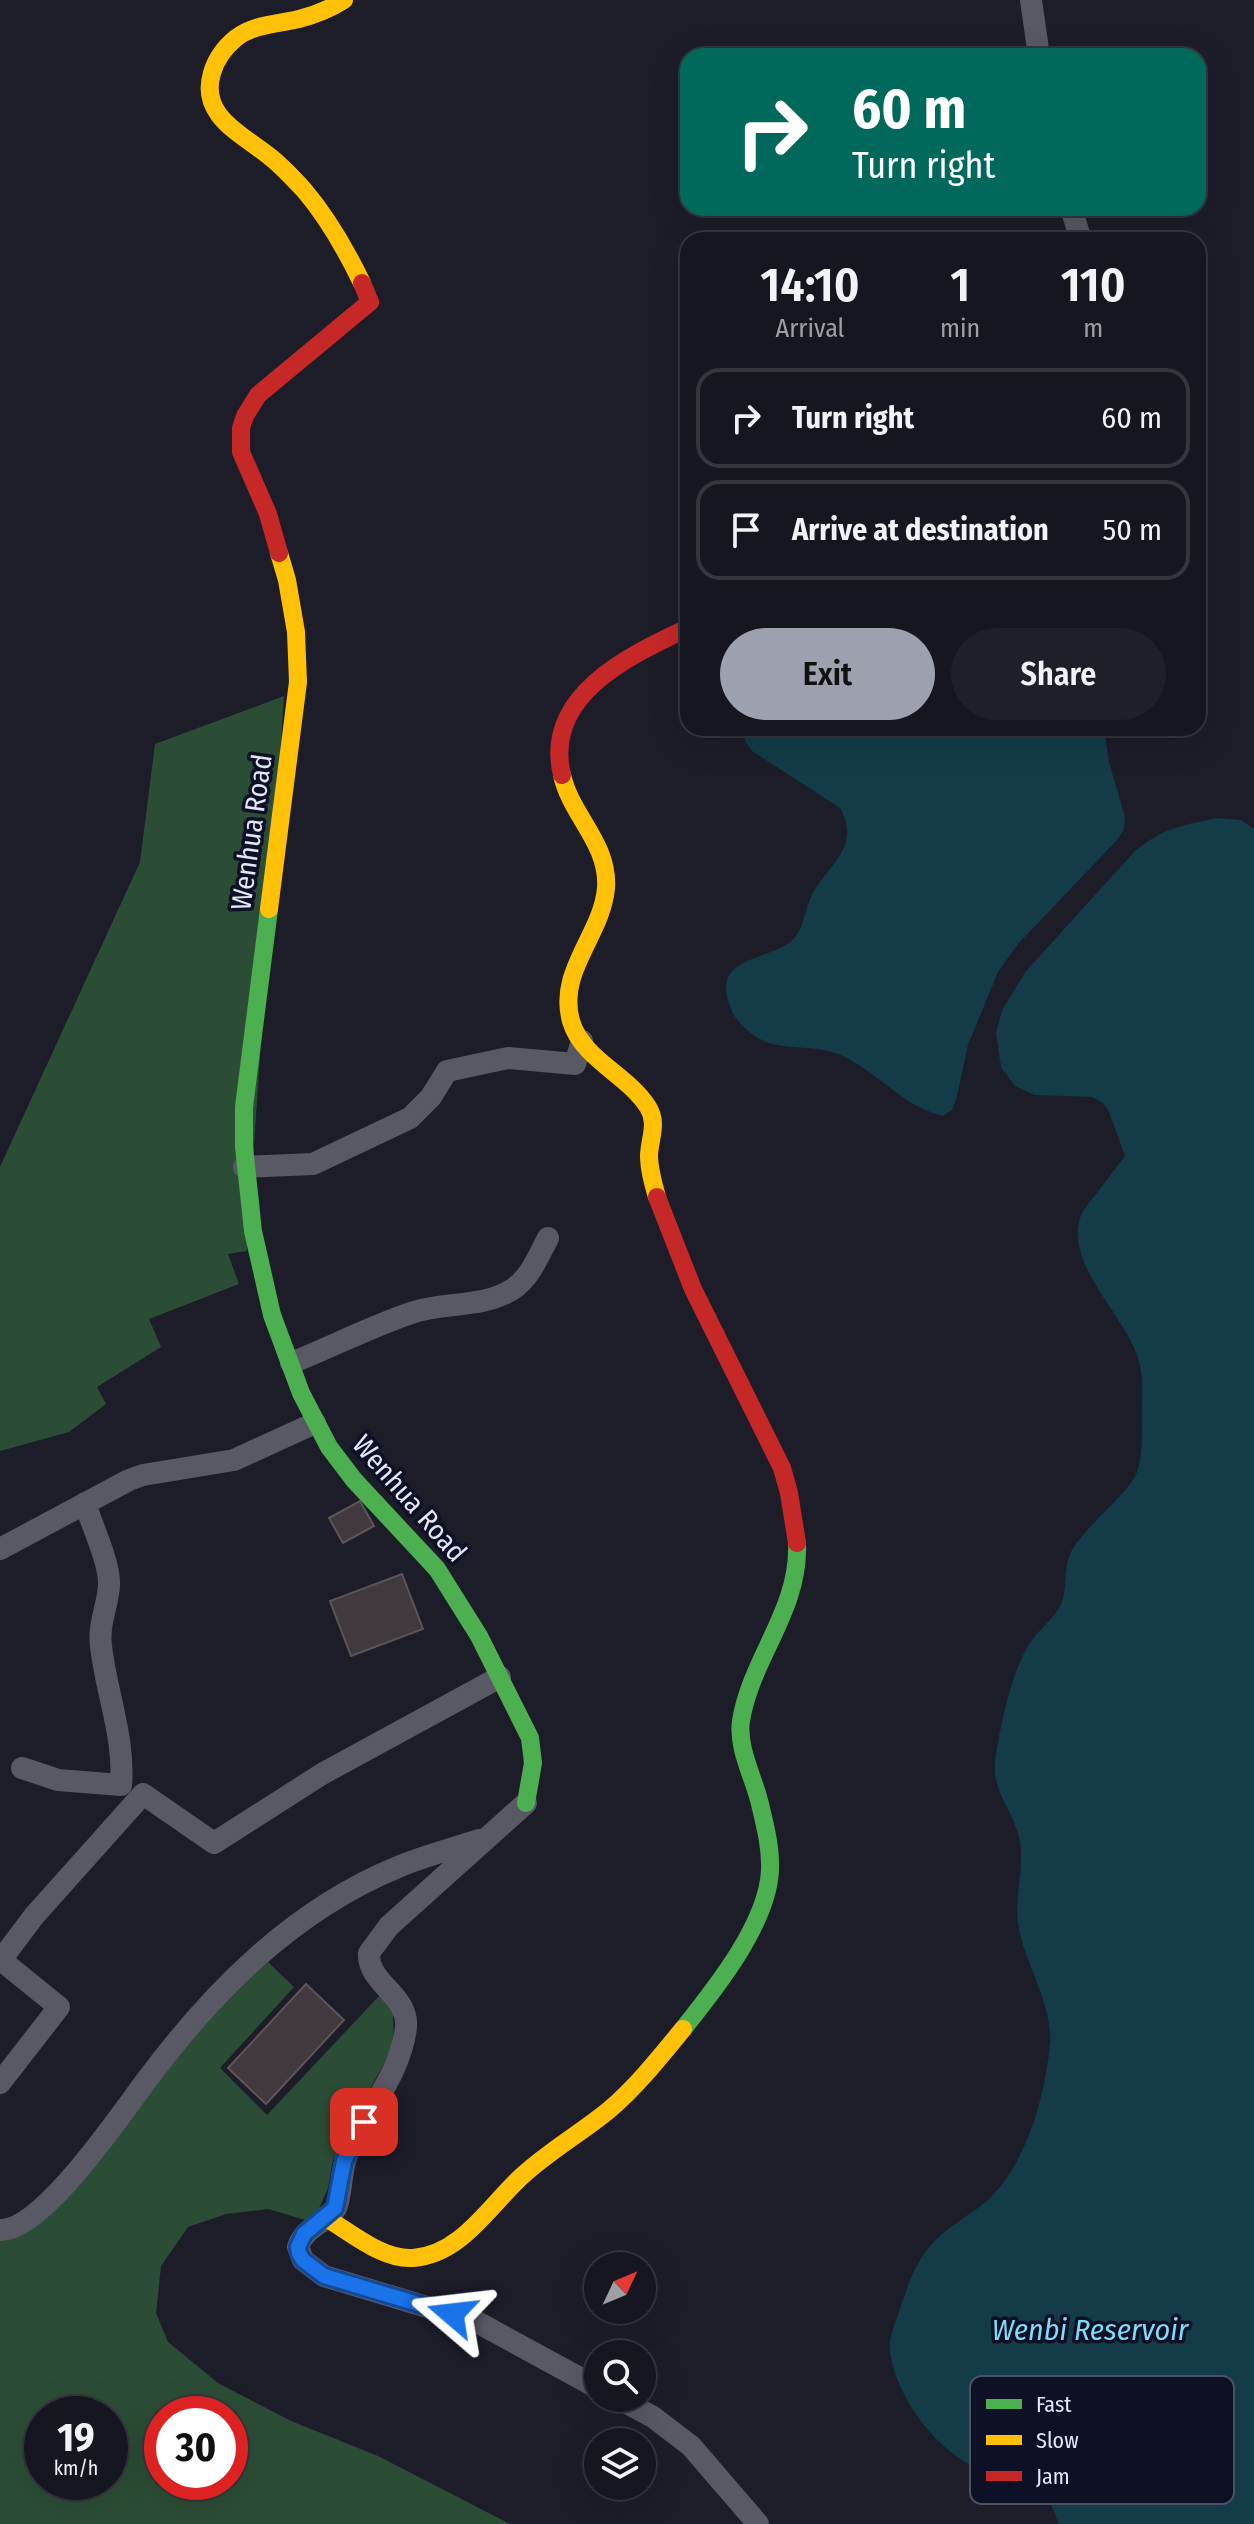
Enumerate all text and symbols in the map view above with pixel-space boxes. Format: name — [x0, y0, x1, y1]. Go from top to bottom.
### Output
text: 60 m — [852, 76, 966, 143]
icon: right — [720, 80, 824, 184]
text: Turn right — [852, 144, 995, 188]
text: 14:10 — [760, 256, 860, 314]
text: 1 — [950, 256, 970, 314]
text: 110 — [1061, 256, 1126, 314]
text: Arrival — [776, 313, 845, 344]
text: min — [940, 313, 980, 344]
text: m — [1083, 313, 1103, 344]
icon: right — [724, 396, 768, 440]
text: Turn right — [792, 400, 914, 436]
text: 60 m — [1101, 400, 1162, 436]
icon: arrive — [724, 508, 768, 552]
text: Arrive at destination — [792, 512, 1049, 548]
text: 50 m — [1102, 512, 1162, 548]
button: Exit — [720, 628, 935, 720]
button: Share — [951, 628, 1166, 720]
street label: Wenhua Road — [224, 752, 279, 912]
street label: Wenhua Road — [346, 1428, 474, 1568]
pin — [330, 2088, 398, 2156]
icon: arrive — [342, 2100, 386, 2144]
north arrow — [584, 2252, 656, 2324]
map controls — [584, 2252, 656, 2500]
position arrow — [410, 2272, 494, 2356]
water label: Wenbi Reservoir — [992, 2312, 1190, 2348]
button: search — [584, 2340, 656, 2412]
legend — [970, 2376, 1234, 2504]
text: Fast — [1036, 2391, 1072, 2418]
speed limit sign: 30 — [144, 2396, 248, 2500]
text: 19 — [57, 2414, 95, 2462]
text: Slow — [1036, 2427, 1079, 2454]
button: layers — [584, 2428, 656, 2500]
text: km/h — [54, 2456, 98, 2480]
text: Jam — [1036, 2463, 1070, 2490]

